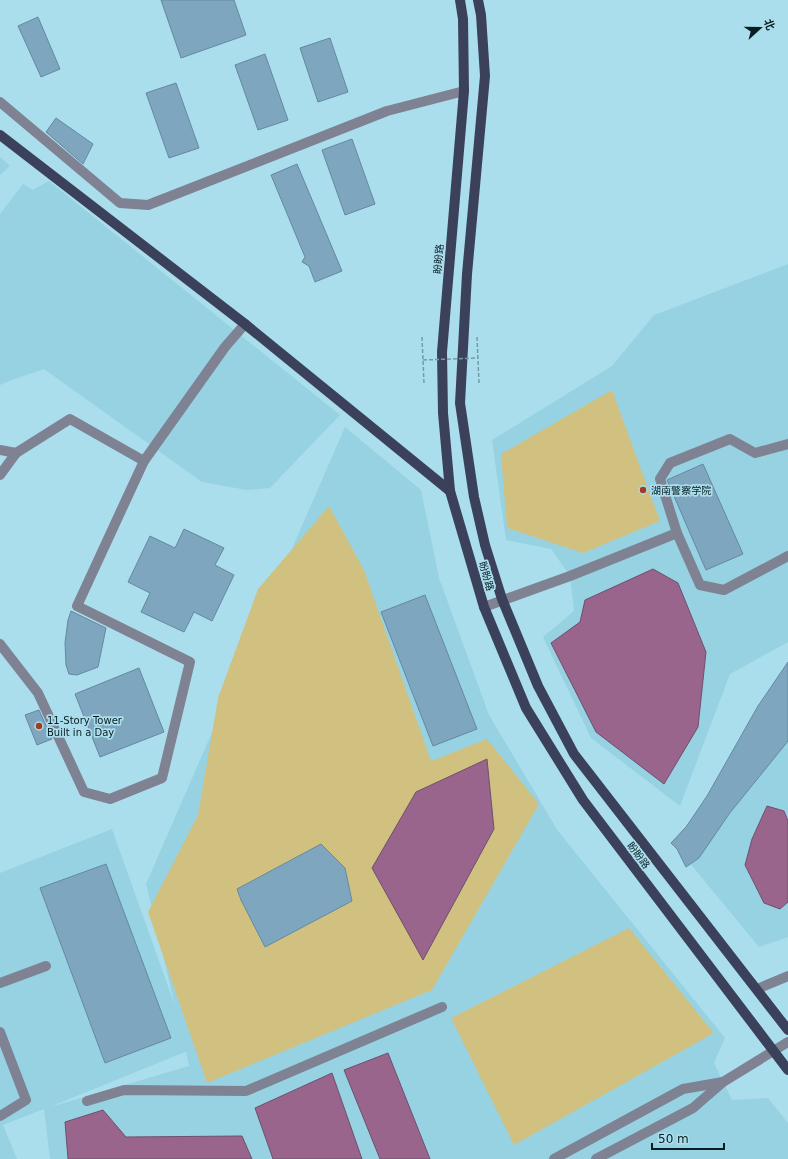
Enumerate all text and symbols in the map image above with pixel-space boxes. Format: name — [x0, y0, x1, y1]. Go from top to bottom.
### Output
north arrow — [740, 8, 780, 48]
text: 北 — [761, 17, 777, 32]
street label: 盼盼路 — [432, 244, 445, 274]
marker: 湖南警察学院 — [638, 485, 648, 495]
place label: 湖南警察学院 — [651, 485, 711, 496]
street label: 盼盼路 — [477, 560, 496, 592]
place label: 11-Story Tower Built in a Day — [47, 715, 123, 738]
marker: 11-Story Tower Built in a Day — [34, 721, 44, 731]
street label: 盼盼路 — [625, 840, 652, 871]
scale bar — [652, 1125, 724, 1151]
text: 50 m — [658, 1132, 689, 1146]

